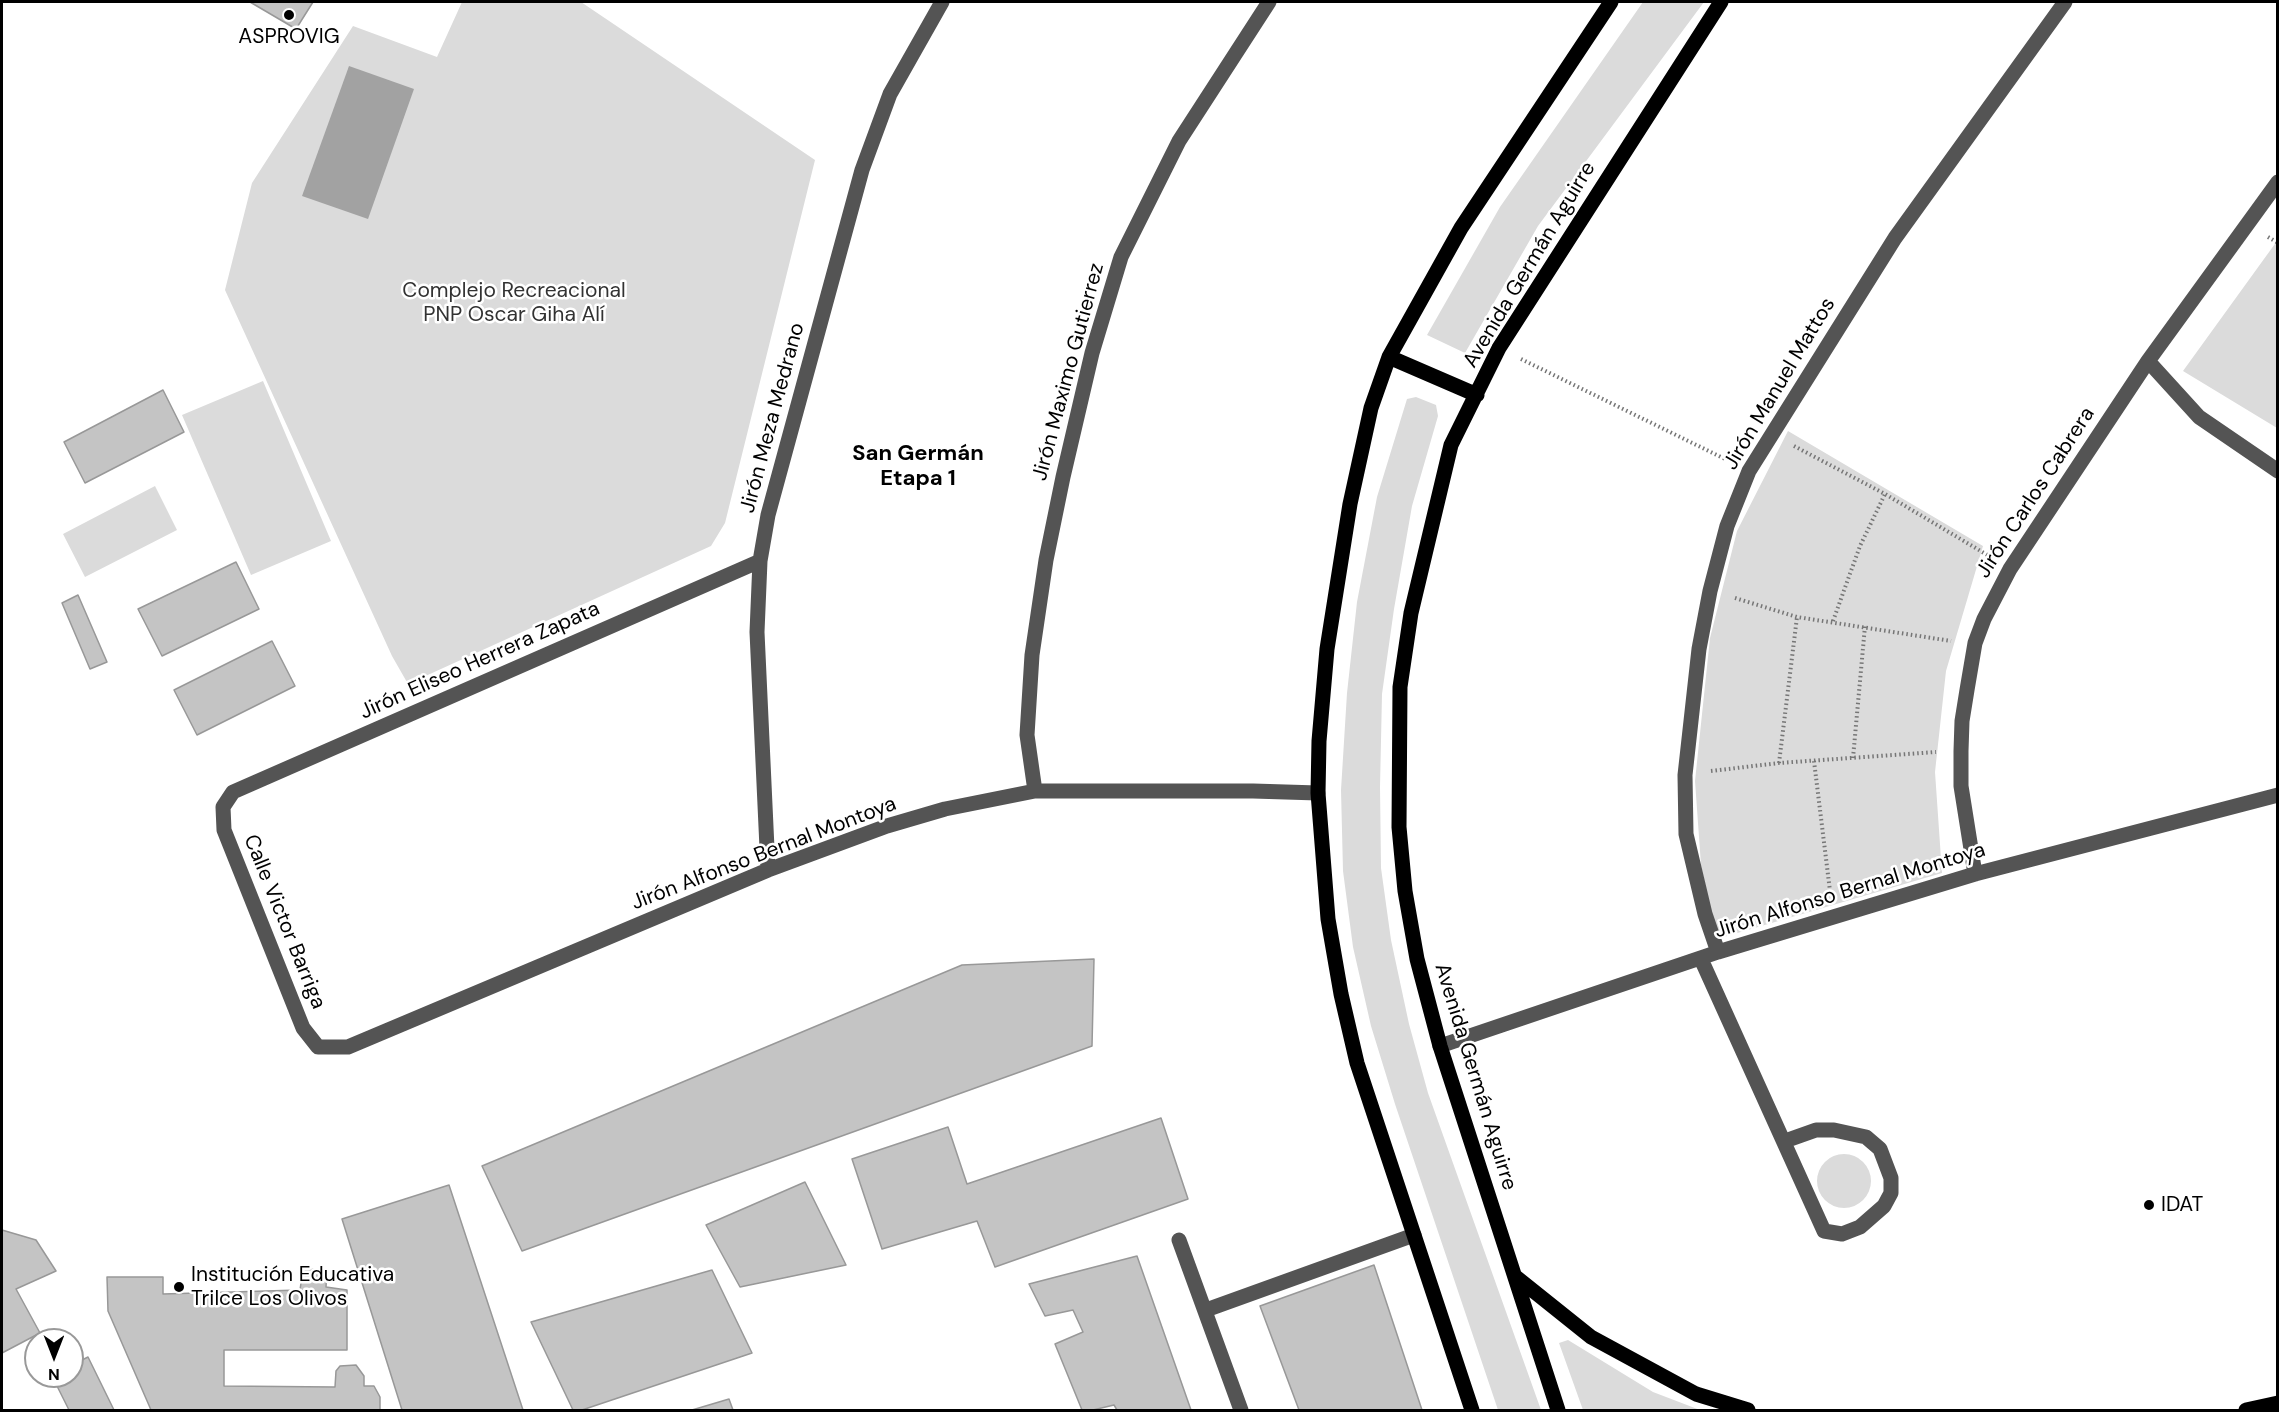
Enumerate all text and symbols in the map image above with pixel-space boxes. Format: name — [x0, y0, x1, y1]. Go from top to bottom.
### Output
marker: ASPROVIG — [282, 8, 296, 22]
place label: ASPROVIG — [238, 24, 340, 50]
street label: Avenida Germán Aguirre — [1458, 157, 1602, 373]
street label: Jirón Maximo Gutierrez — [1028, 260, 1110, 484]
park label: Complejo Recreacional PNP Oscar Giha Alí — [402, 278, 626, 328]
street label: Jirón Manuel Mattos — [1719, 293, 1841, 475]
street label: Jirón Meza Medrano — [736, 320, 810, 516]
street label: Jirón Carlos Cabrera — [1971, 403, 2101, 583]
district label: San Germán Etapa 1 — [852, 441, 984, 493]
street label: Jirón Eliseo Herrera Zapata — [356, 597, 604, 725]
street label: Jirón Alfonso Bernal Montoya — [628, 792, 900, 916]
street label: Calle Victor Barriga — [238, 831, 330, 1013]
street label: Jirón Alfonso Bernal Montoya — [1712, 838, 1988, 944]
street label: Avenida Germán Aguirre — [1428, 961, 1522, 1193]
place label: IDAT — [2161, 1192, 2203, 1218]
marker: IDAT — [2142, 1198, 2156, 1212]
place label: Institución Educativa Trilce Los Olivos — [191, 1262, 394, 1312]
marker: Institución Educativa Trilce Los Olivos — [172, 1280, 186, 1294]
north arrow — [24, 1328, 84, 1388]
text: N — [48, 1364, 60, 1385]

